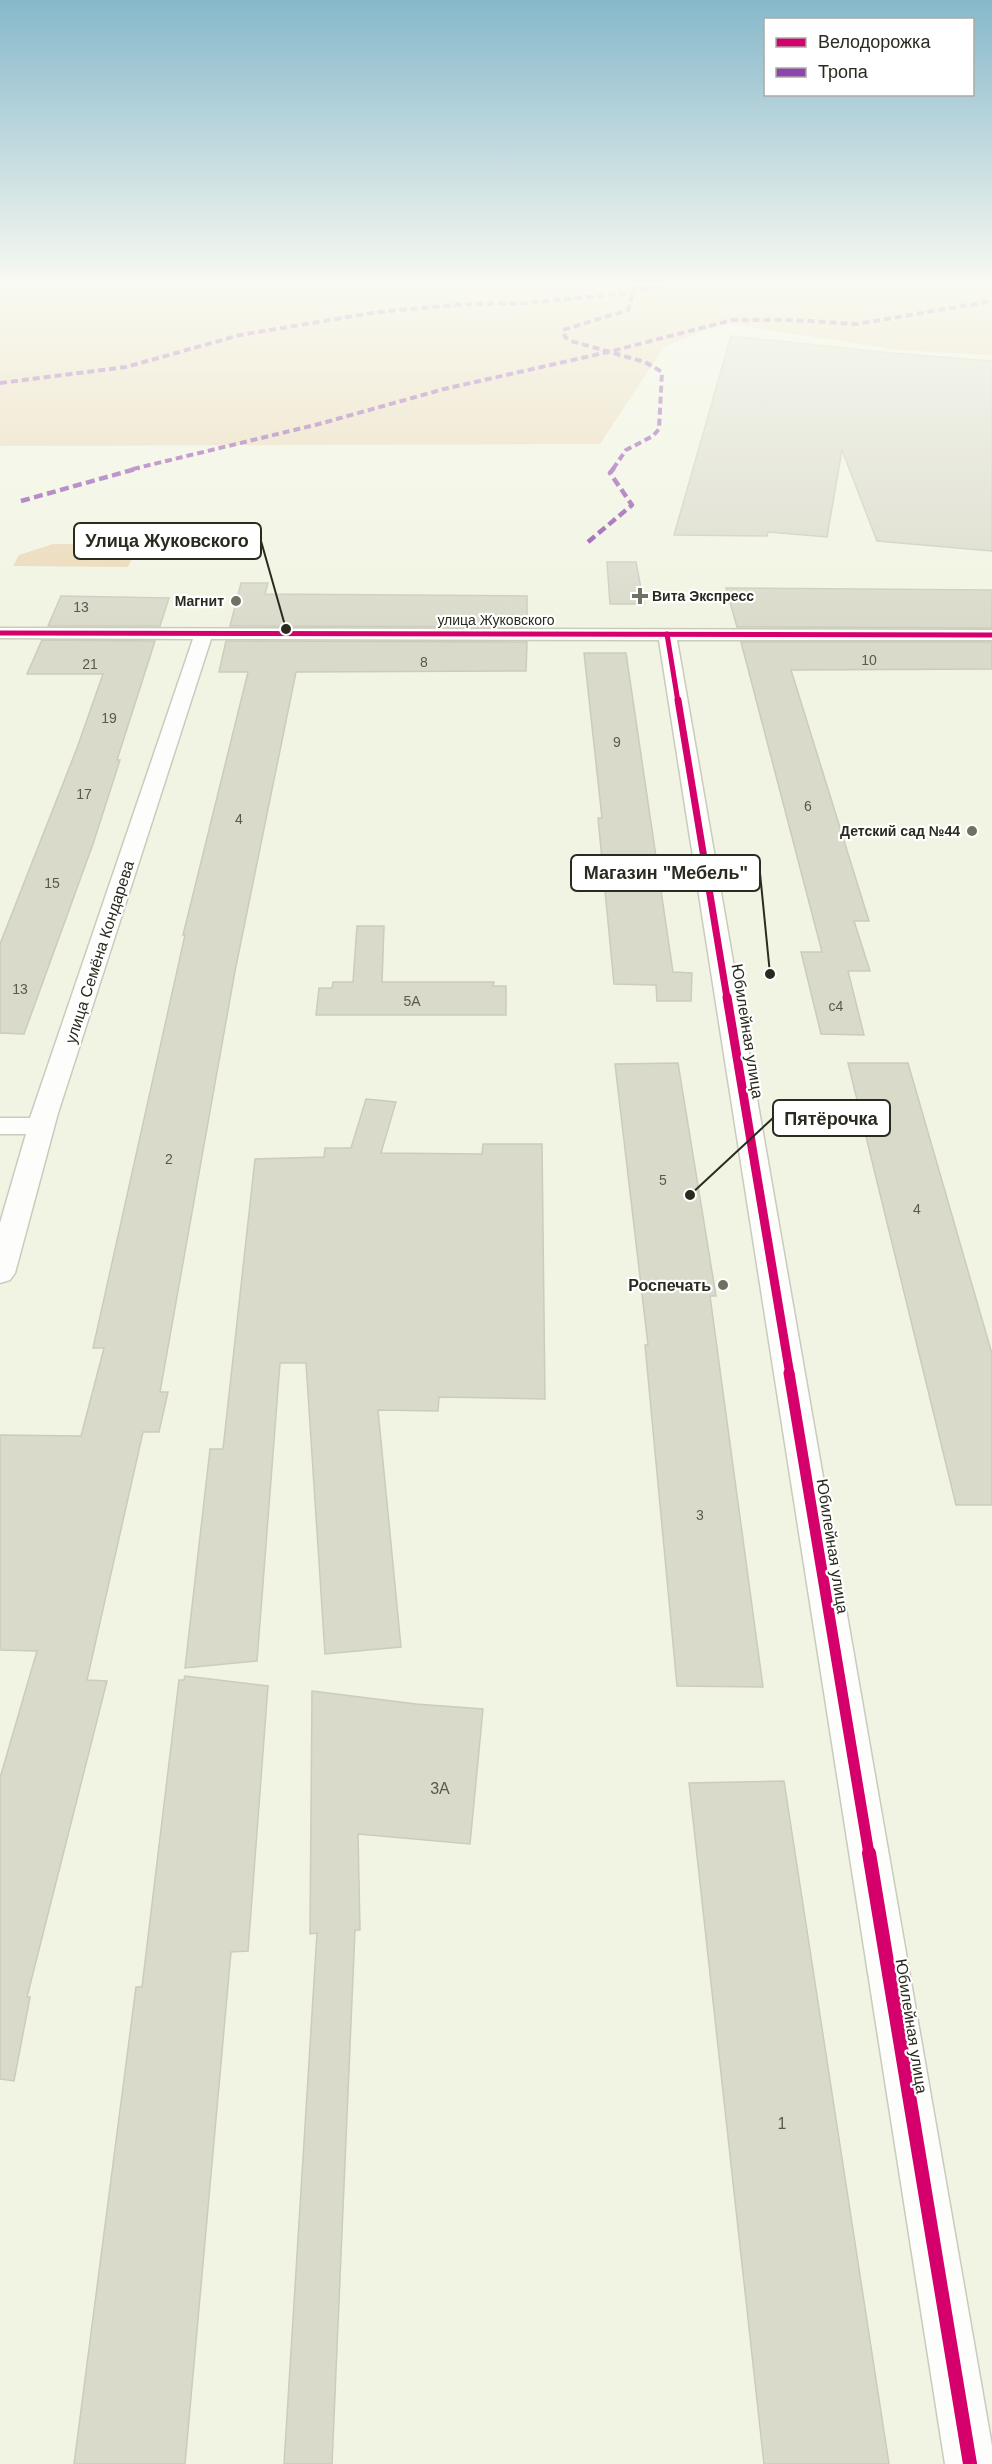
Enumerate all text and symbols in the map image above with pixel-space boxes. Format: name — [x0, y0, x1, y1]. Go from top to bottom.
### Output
legend — [764, 18, 974, 96]
text: Велодорожка — [818, 32, 931, 52]
text: Тропа — [818, 62, 869, 82]
callout: Улица Жуковского — [74, 523, 261, 559]
text: Улица Жуковского — [85, 531, 249, 551]
place label: Вита Экспресс — [652, 588, 754, 604]
marker: Вита Экспресс — [633, 589, 647, 603]
place label: Магнит — [175, 593, 224, 609]
marker: Магнит — [229, 594, 243, 608]
house number: 13 — [73, 599, 89, 615]
street label: улица Жуковского — [437, 612, 555, 628]
house number: 10 — [861, 652, 877, 668]
house number: 8 — [420, 654, 428, 670]
house number: 21 — [82, 656, 98, 672]
house number: 19 — [101, 710, 117, 726]
house number: 9 — [613, 734, 621, 750]
house number: 17 — [76, 786, 92, 802]
house number: 6 — [804, 798, 812, 814]
house number: 4 — [235, 811, 243, 827]
place label: Детский сад №44 — [840, 823, 960, 839]
marker: Детский сад №44 — [965, 824, 979, 838]
callout: Магазин "Мебель" — [571, 855, 760, 891]
street label: улица Семёна Кондарева — [62, 858, 137, 1046]
text: Магазин "Мебель" — [584, 863, 748, 883]
house number: 15 — [44, 875, 60, 891]
street label: Юбилейная улица — [728, 962, 767, 1100]
house number: 13 — [12, 981, 28, 997]
house number: 5А — [403, 993, 421, 1009]
house number: с4 — [829, 998, 844, 1014]
callout: Пятёрочка — [773, 1100, 890, 1136]
text: Пятёрочка — [784, 1109, 879, 1129]
house number: 2 — [165, 1151, 173, 1167]
house number: 5 — [659, 1172, 667, 1188]
house number: 4 — [913, 1201, 921, 1217]
place label: Роспечать — [628, 1277, 711, 1294]
marker: Роспечать — [716, 1278, 730, 1292]
street label: Юбилейная улица — [813, 1477, 852, 1615]
house number: 3 — [696, 1507, 704, 1523]
house number: 3А — [430, 1780, 450, 1797]
street label: Юбилейная улица — [892, 1957, 931, 2095]
house number: 1 — [778, 2115, 787, 2132]

